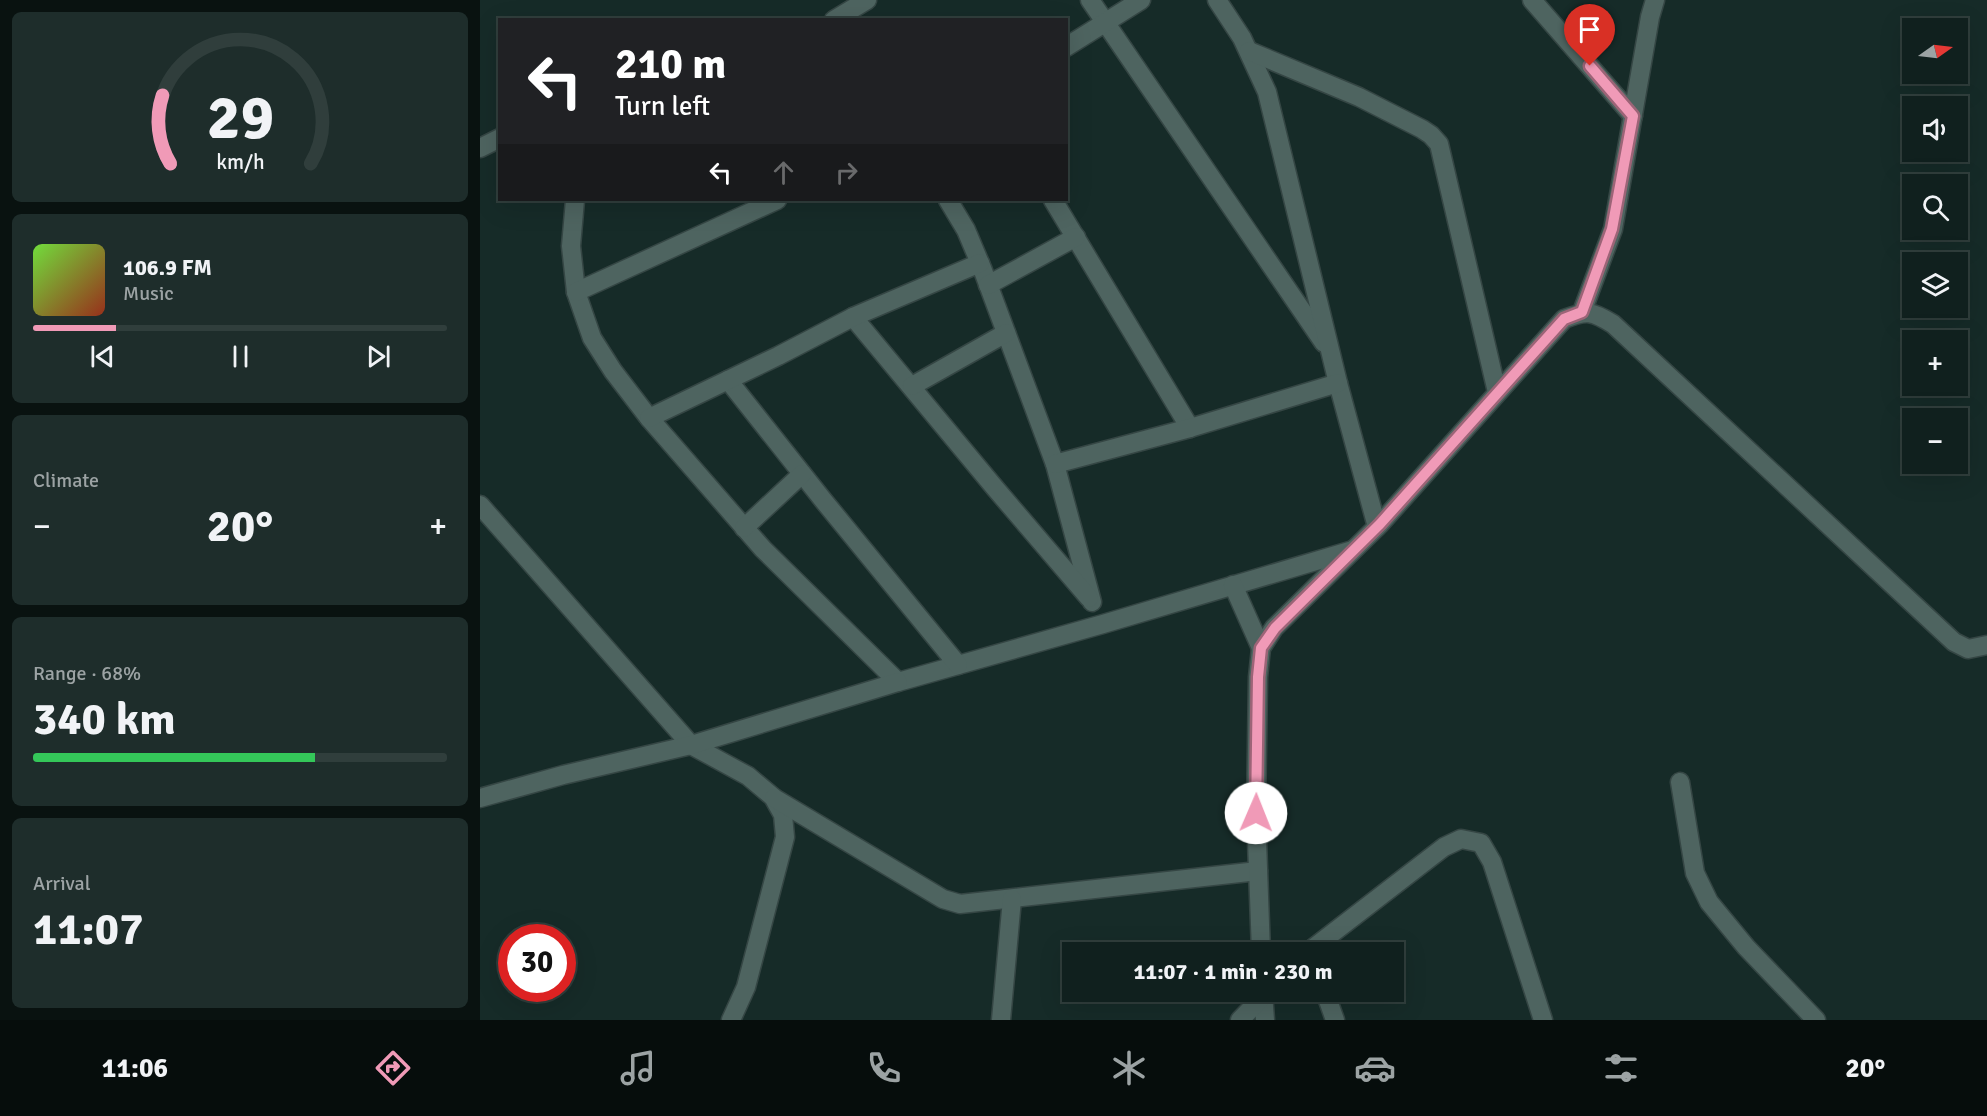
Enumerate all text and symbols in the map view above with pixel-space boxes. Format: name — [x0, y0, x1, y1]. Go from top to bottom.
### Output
pin — [1564, 4, 1615, 66]
icon: arrive — [1573, 13, 1606, 46]
north arrow — [1902, 18, 1968, 84]
map controls — [1902, 18, 1968, 474]
text: 210 m — [615, 39, 726, 90]
icon: left — [516, 42, 594, 120]
text: 29 — [206, 79, 274, 156]
text: Turn left — [615, 90, 710, 123]
button: sound — [1902, 96, 1968, 162]
text: km/h — [216, 149, 264, 175]
icon: left — [704, 156, 737, 189]
icon: ahead — [767, 156, 800, 189]
icon: right — [830, 156, 863, 189]
button: search — [1902, 174, 1968, 240]
button: layers — [1902, 252, 1968, 318]
text: 106.9 FM — [123, 254, 212, 281]
text: Music — [123, 281, 174, 306]
button: + — [1902, 330, 1968, 396]
icon: previous — [86, 340, 119, 373]
icon: pause — [224, 340, 257, 373]
icon: next — [362, 340, 395, 373]
button: − — [1902, 408, 1968, 474]
text: Climate — [33, 468, 99, 493]
text: 20° — [207, 499, 273, 554]
text: − — [33, 506, 51, 547]
text: + — [429, 506, 447, 547]
text: Range · 68% — [33, 661, 141, 686]
text: 340 km — [33, 692, 176, 747]
position arrow — [1224, 781, 1288, 845]
text: Arrival — [33, 871, 91, 896]
text: 11:07 — [33, 902, 143, 957]
speed limit sign: 30 — [498, 924, 576, 1002]
text: 11:07 · 1 min · 230 m — [1133, 958, 1333, 985]
icon: directions — [372, 1047, 414, 1089]
icon: music — [617, 1047, 659, 1089]
icon: phone — [863, 1047, 905, 1089]
icon: climate — [1108, 1047, 1150, 1089]
icon: car — [1354, 1047, 1396, 1089]
icon: filters — [1600, 1047, 1642, 1089]
text: 11:06 — [102, 1052, 168, 1085]
text: 20° — [1845, 1052, 1885, 1085]

